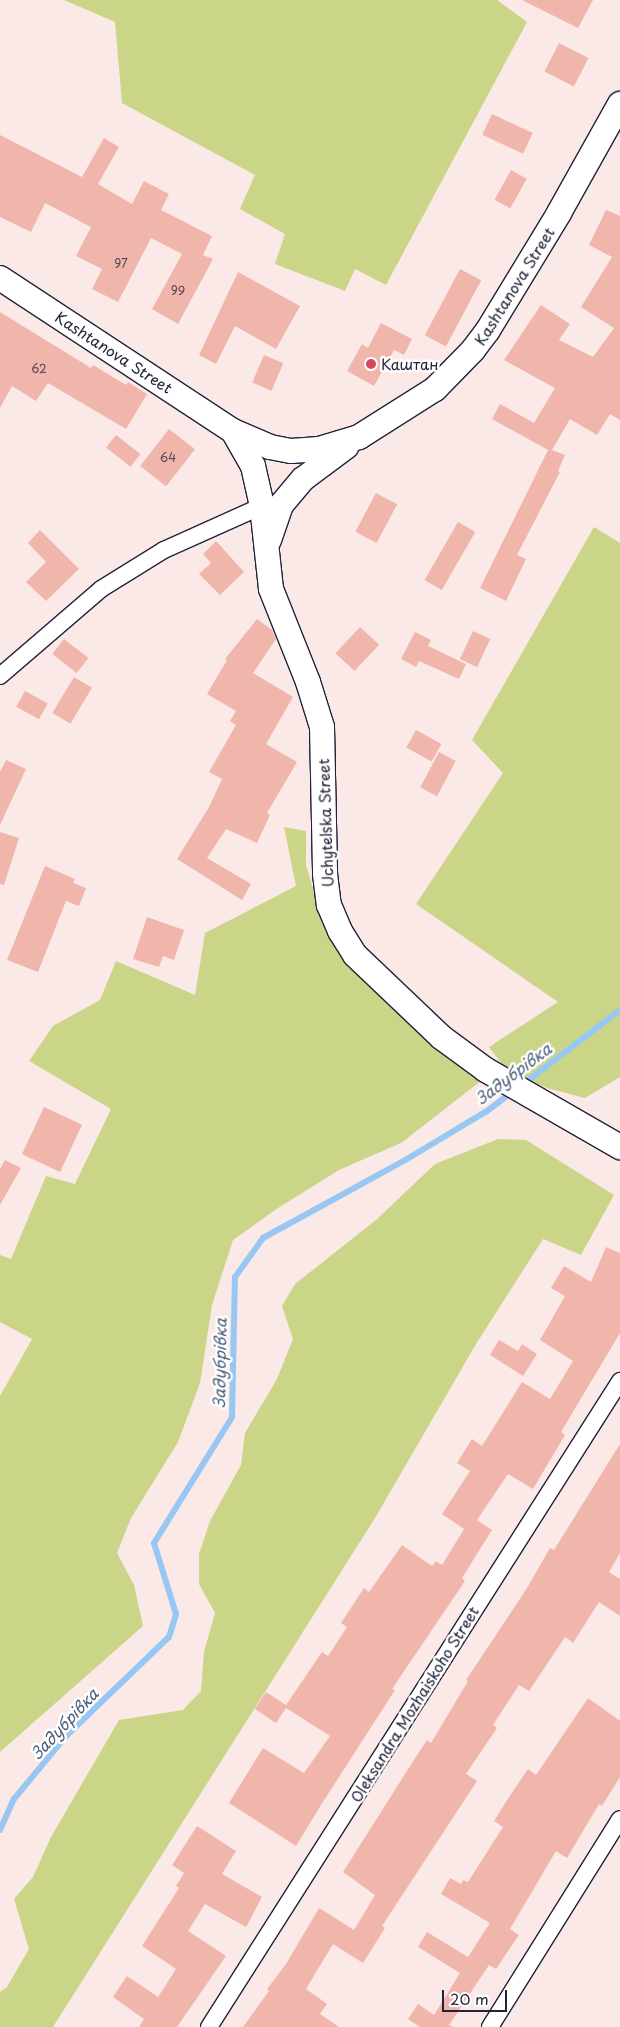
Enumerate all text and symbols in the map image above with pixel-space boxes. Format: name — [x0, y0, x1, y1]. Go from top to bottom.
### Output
street label: Kashtanova Street — [470, 224, 558, 348]
house number: 97 — [114, 257, 128, 271]
house number: 99 — [171, 284, 185, 298]
street label: Kashtanova Street — [52, 307, 176, 397]
place label: Каштан — [381, 355, 438, 373]
marker: Каштан — [365, 358, 377, 370]
house number: 62 — [31, 362, 47, 376]
house number: 64 — [160, 451, 176, 465]
street label: Uchytelska Street — [314, 758, 336, 888]
water label: Задубрівка — [471, 1038, 555, 1108]
water label: Задубрівка — [209, 1318, 229, 1408]
street label: Oleksandra Mozhaiskoho Street — [346, 1602, 482, 1806]
water label: Задубрівка — [26, 1684, 102, 1762]
scale bar — [445, 1980, 510, 2012]
text: 20 m — [450, 1987, 489, 2010]

